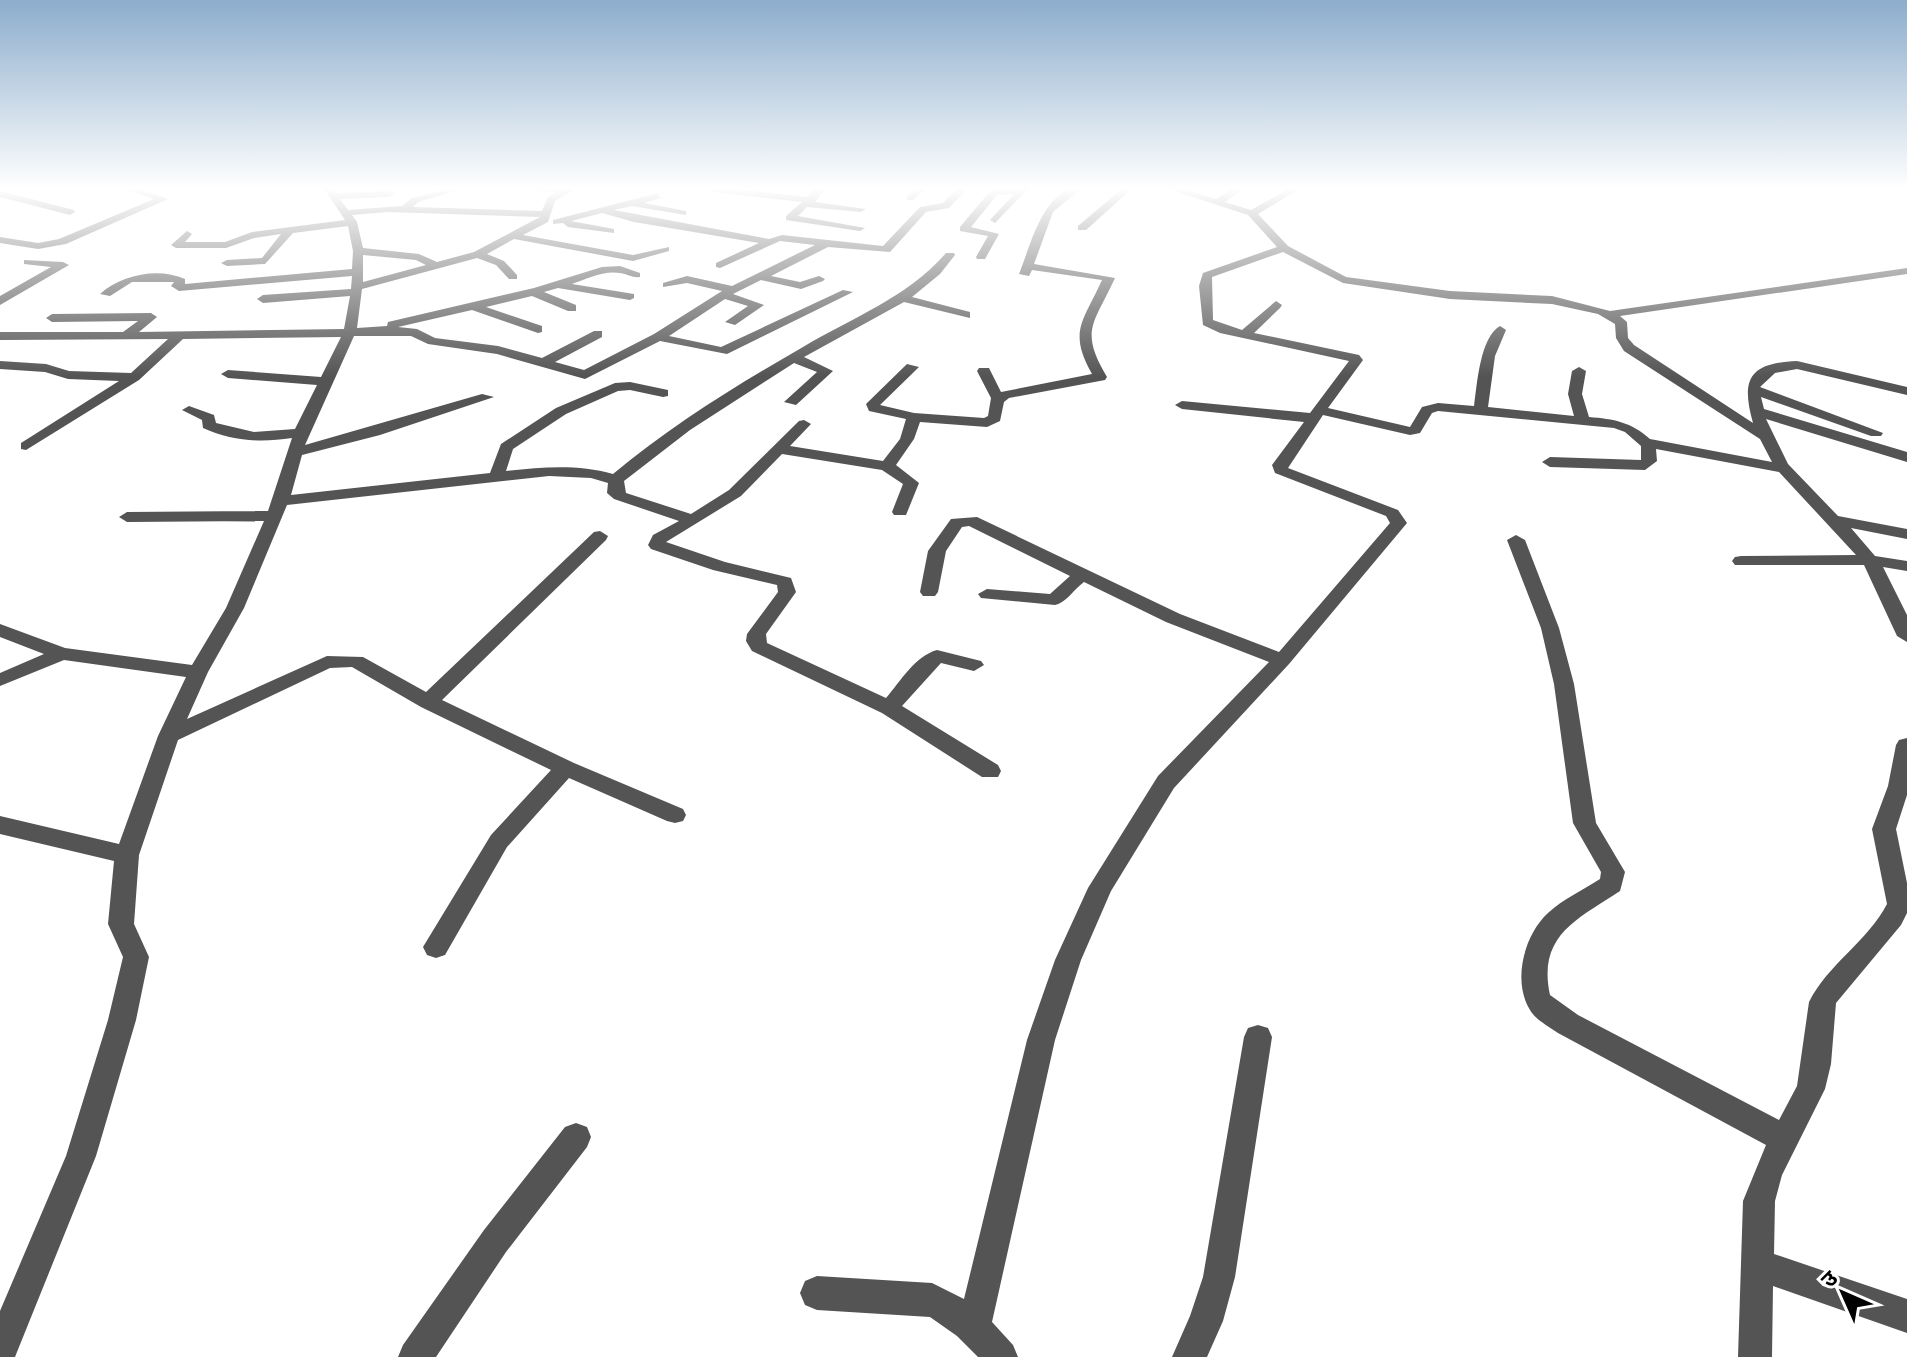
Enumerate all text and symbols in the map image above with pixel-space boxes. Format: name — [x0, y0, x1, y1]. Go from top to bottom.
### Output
north arrow — [1803, 1253, 1883, 1333]
text: उ — [1814, 1264, 1843, 1293]

